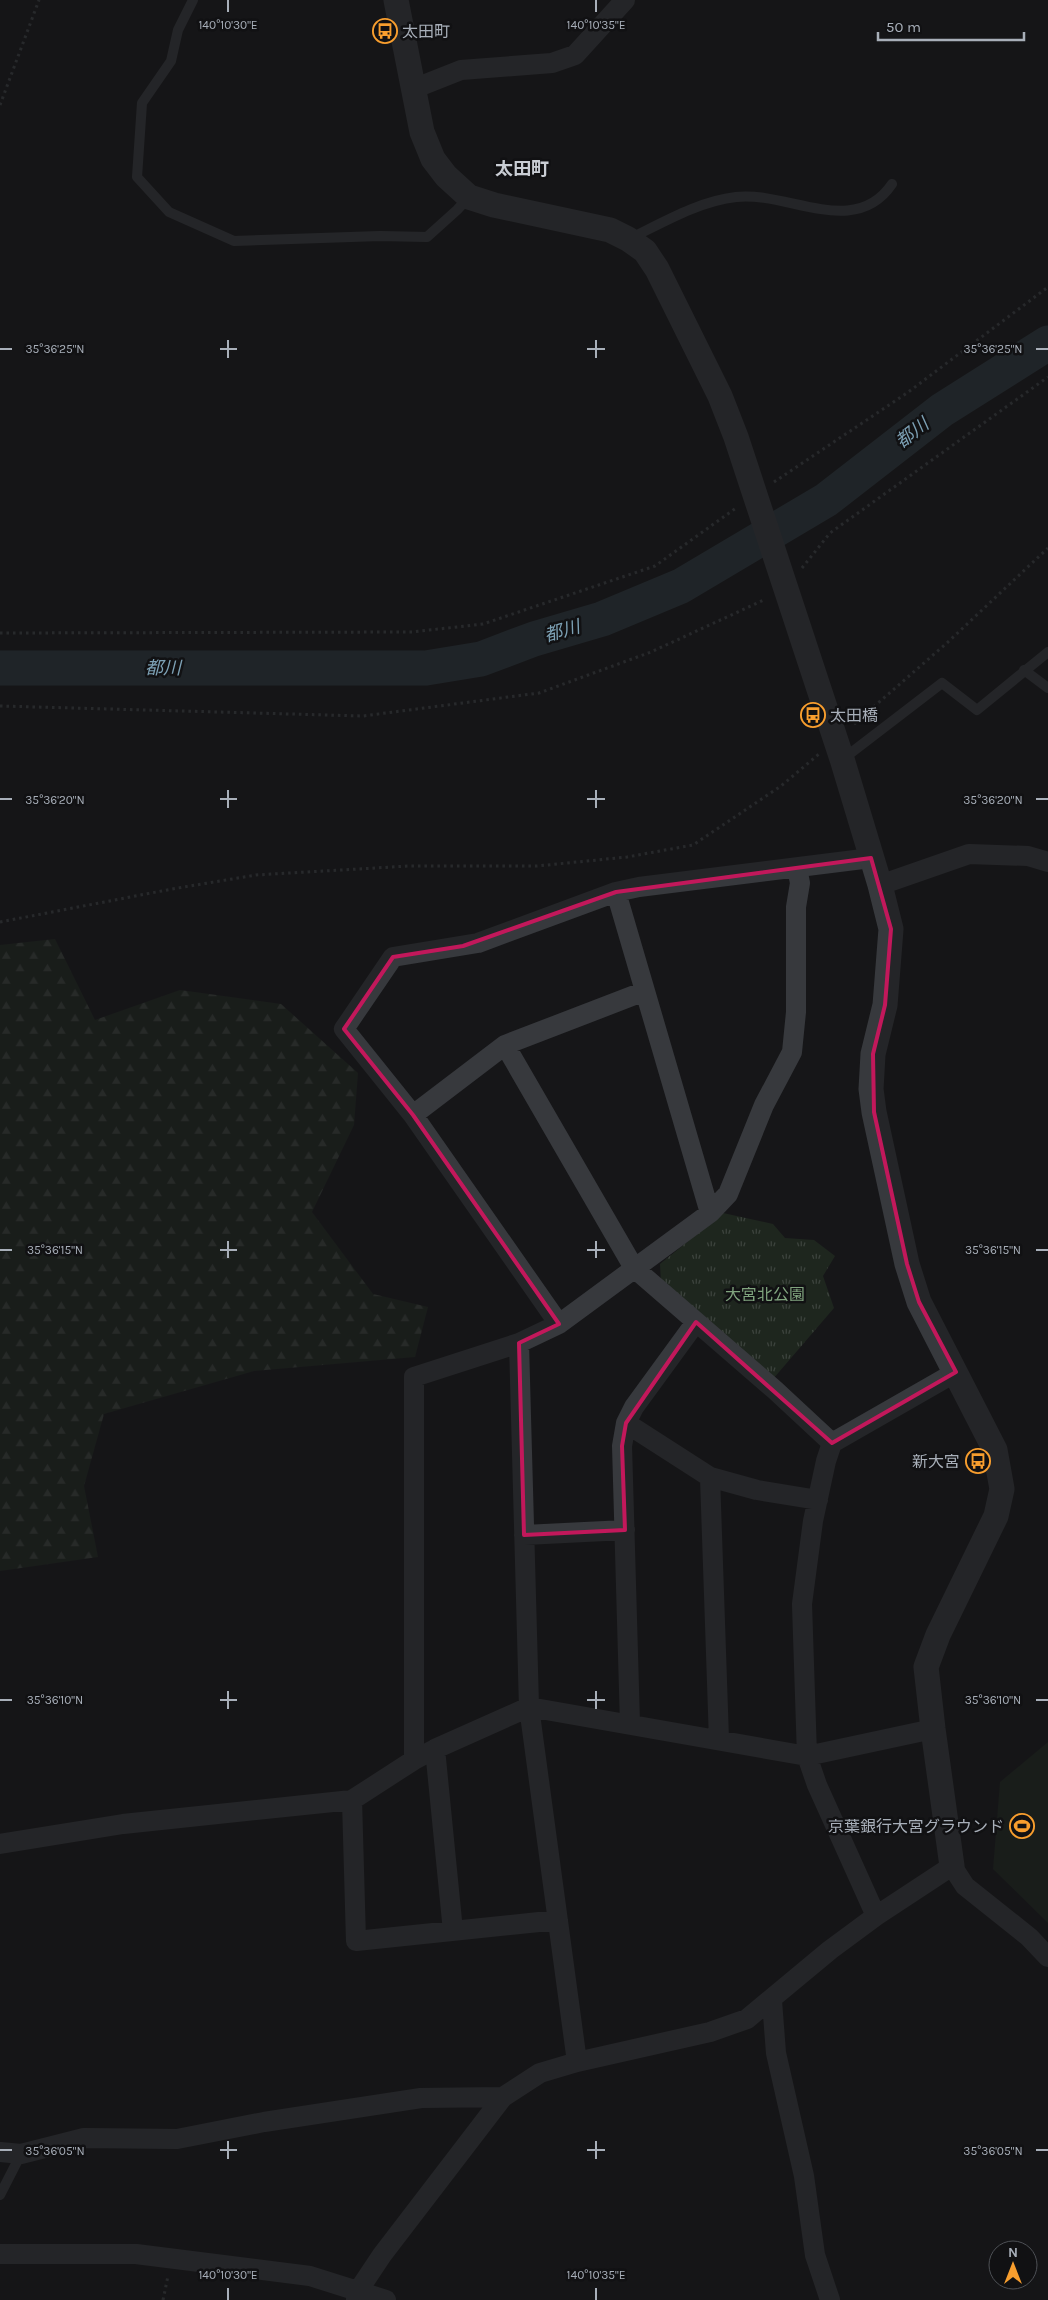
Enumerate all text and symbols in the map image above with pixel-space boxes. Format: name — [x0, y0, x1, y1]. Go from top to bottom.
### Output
scale bar — [878, 10, 1024, 42]
text: 140°10'30"E — [198, 18, 258, 32]
bus stop icon: 太田町 — [372, 18, 398, 44]
text: 140°10'35"E — [567, 18, 625, 32]
text: 50 m — [886, 18, 921, 36]
place label: 太田町 — [402, 22, 450, 41]
district label: 太田町 — [495, 158, 549, 180]
text: 35°36'25"N — [25, 342, 85, 356]
text: 35°36'25"N — [963, 342, 1023, 356]
water label: 都川 — [891, 412, 935, 453]
water label: 都川 — [542, 615, 584, 647]
water label: 都川 — [145, 657, 183, 679]
bus stop icon: 太田橋 — [800, 702, 826, 728]
place label: 太田橋 — [830, 706, 878, 725]
text: 35°36'20"N — [25, 793, 85, 807]
text: 35°36'20"N — [963, 793, 1023, 807]
text: 35°36'15"N — [27, 1243, 83, 1257]
text: 35°36'15"N — [965, 1243, 1021, 1257]
park label: 大宮北公園 — [725, 1285, 805, 1304]
bus stop icon: 新大宮 — [965, 1448, 991, 1474]
place label: 新大宮 — [912, 1452, 960, 1471]
text: 35°36'10"N — [27, 1693, 83, 1707]
text: 35°36'10"N — [965, 1693, 1021, 1707]
sports icon: 京葉銀行大宮グラウンド — [1009, 1813, 1035, 1839]
place label: 京葉銀行大宮グラウンド — [828, 1817, 1004, 1836]
text: 35°36'05"N — [25, 2144, 85, 2158]
text: 35°36'05"N — [963, 2144, 1023, 2158]
north arrow — [988, 2240, 1038, 2290]
text: N — [1008, 2244, 1018, 2261]
text: 140°10'30"E — [198, 2268, 258, 2282]
text: 140°10'35"E — [567, 2268, 625, 2282]

